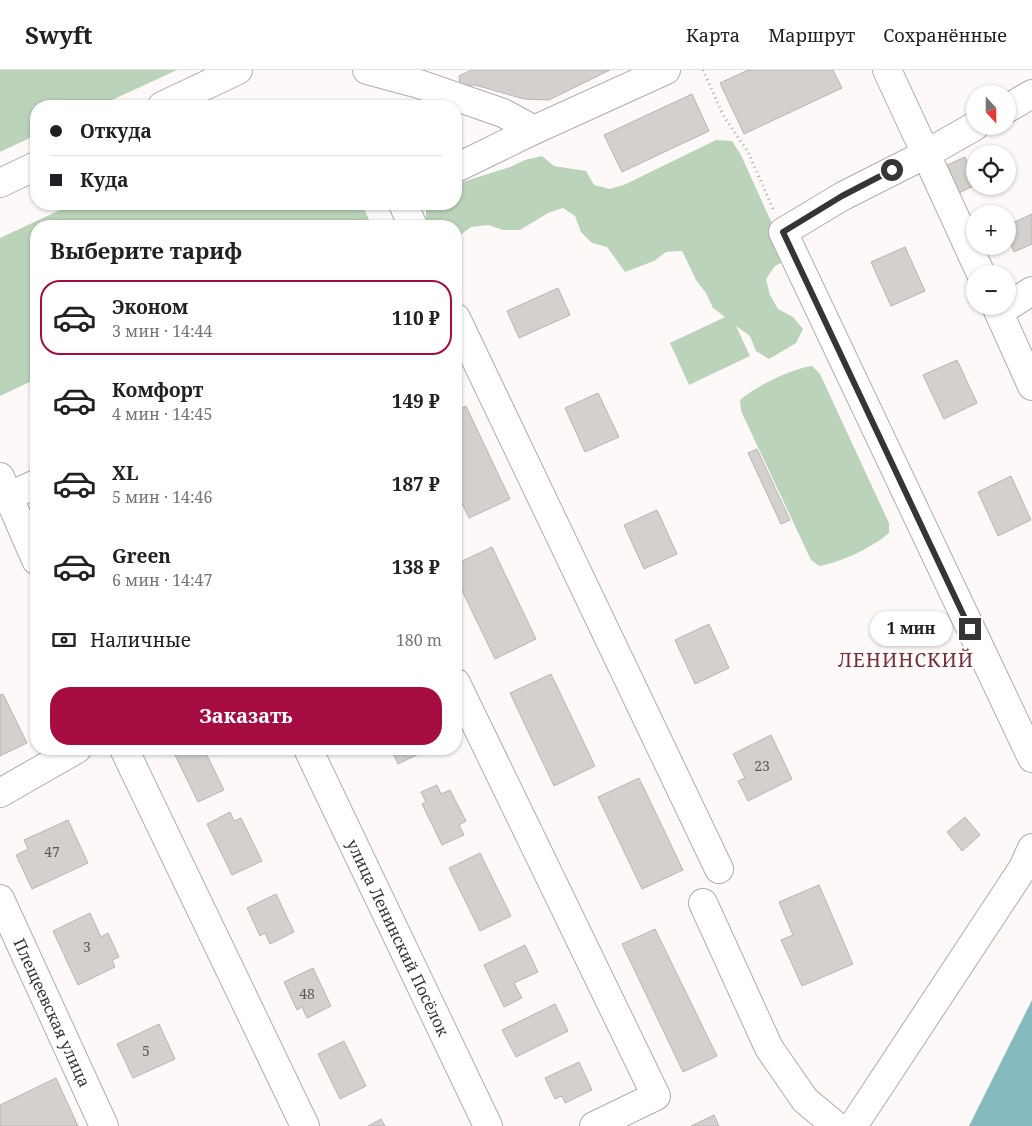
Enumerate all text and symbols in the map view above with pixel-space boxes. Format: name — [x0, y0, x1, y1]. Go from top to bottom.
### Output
text: Swyft — [25, 18, 93, 51]
text: Карта — [686, 23, 740, 47]
text: Маршрут — [768, 23, 855, 47]
text: Сохранённые — [883, 23, 1007, 47]
north arrow — [966, 85, 1016, 135]
map controls — [966, 85, 1016, 315]
text: Откуда — [80, 118, 152, 144]
button: locate — [966, 145, 1016, 195]
route start — [881, 159, 903, 181]
text: Куда — [80, 167, 129, 193]
button: + — [966, 205, 1016, 255]
text: Выберите тариф — [50, 235, 242, 265]
button: − — [966, 265, 1016, 315]
text: Эконом — [112, 294, 188, 320]
icon: car — [52, 295, 97, 340]
text: 110 ₽ — [392, 305, 440, 331]
text: 3 мин · 14:44 — [112, 320, 213, 342]
text: Комфорт — [112, 377, 203, 403]
icon: car — [52, 378, 97, 423]
text: 149 ₽ — [392, 388, 440, 414]
text: 4 мин · 14:45 — [112, 403, 213, 425]
text: XL — [112, 460, 138, 486]
icon: car — [52, 461, 97, 506]
text: 187 ₽ — [392, 471, 440, 497]
text: 5 мин · 14:46 — [112, 486, 213, 508]
text: Green — [112, 543, 171, 569]
icon: car — [52, 544, 97, 589]
text: 138 ₽ — [392, 554, 440, 580]
text: 6 мин · 14:47 — [112, 569, 213, 591]
callout: 1 мин — [870, 612, 952, 646]
text: 1 мин — [887, 617, 935, 639]
route end — [959, 618, 981, 640]
icon: cash — [50, 626, 78, 654]
text: Наличные — [90, 627, 191, 653]
text: 180 m — [396, 629, 442, 651]
district label: ЛЕНИНСКИЙ — [838, 647, 974, 673]
button: Заказать — [50, 687, 442, 745]
house number: 23 — [754, 756, 770, 775]
street label: улица Ленинский Посёлок — [342, 835, 455, 1040]
house number: 47 — [44, 842, 60, 861]
street label: Плещеевская улица — [8, 935, 96, 1091]
house number: 3 — [83, 937, 91, 956]
house number: 48 — [299, 984, 315, 1003]
house number: 5 — [142, 1041, 150, 1060]

